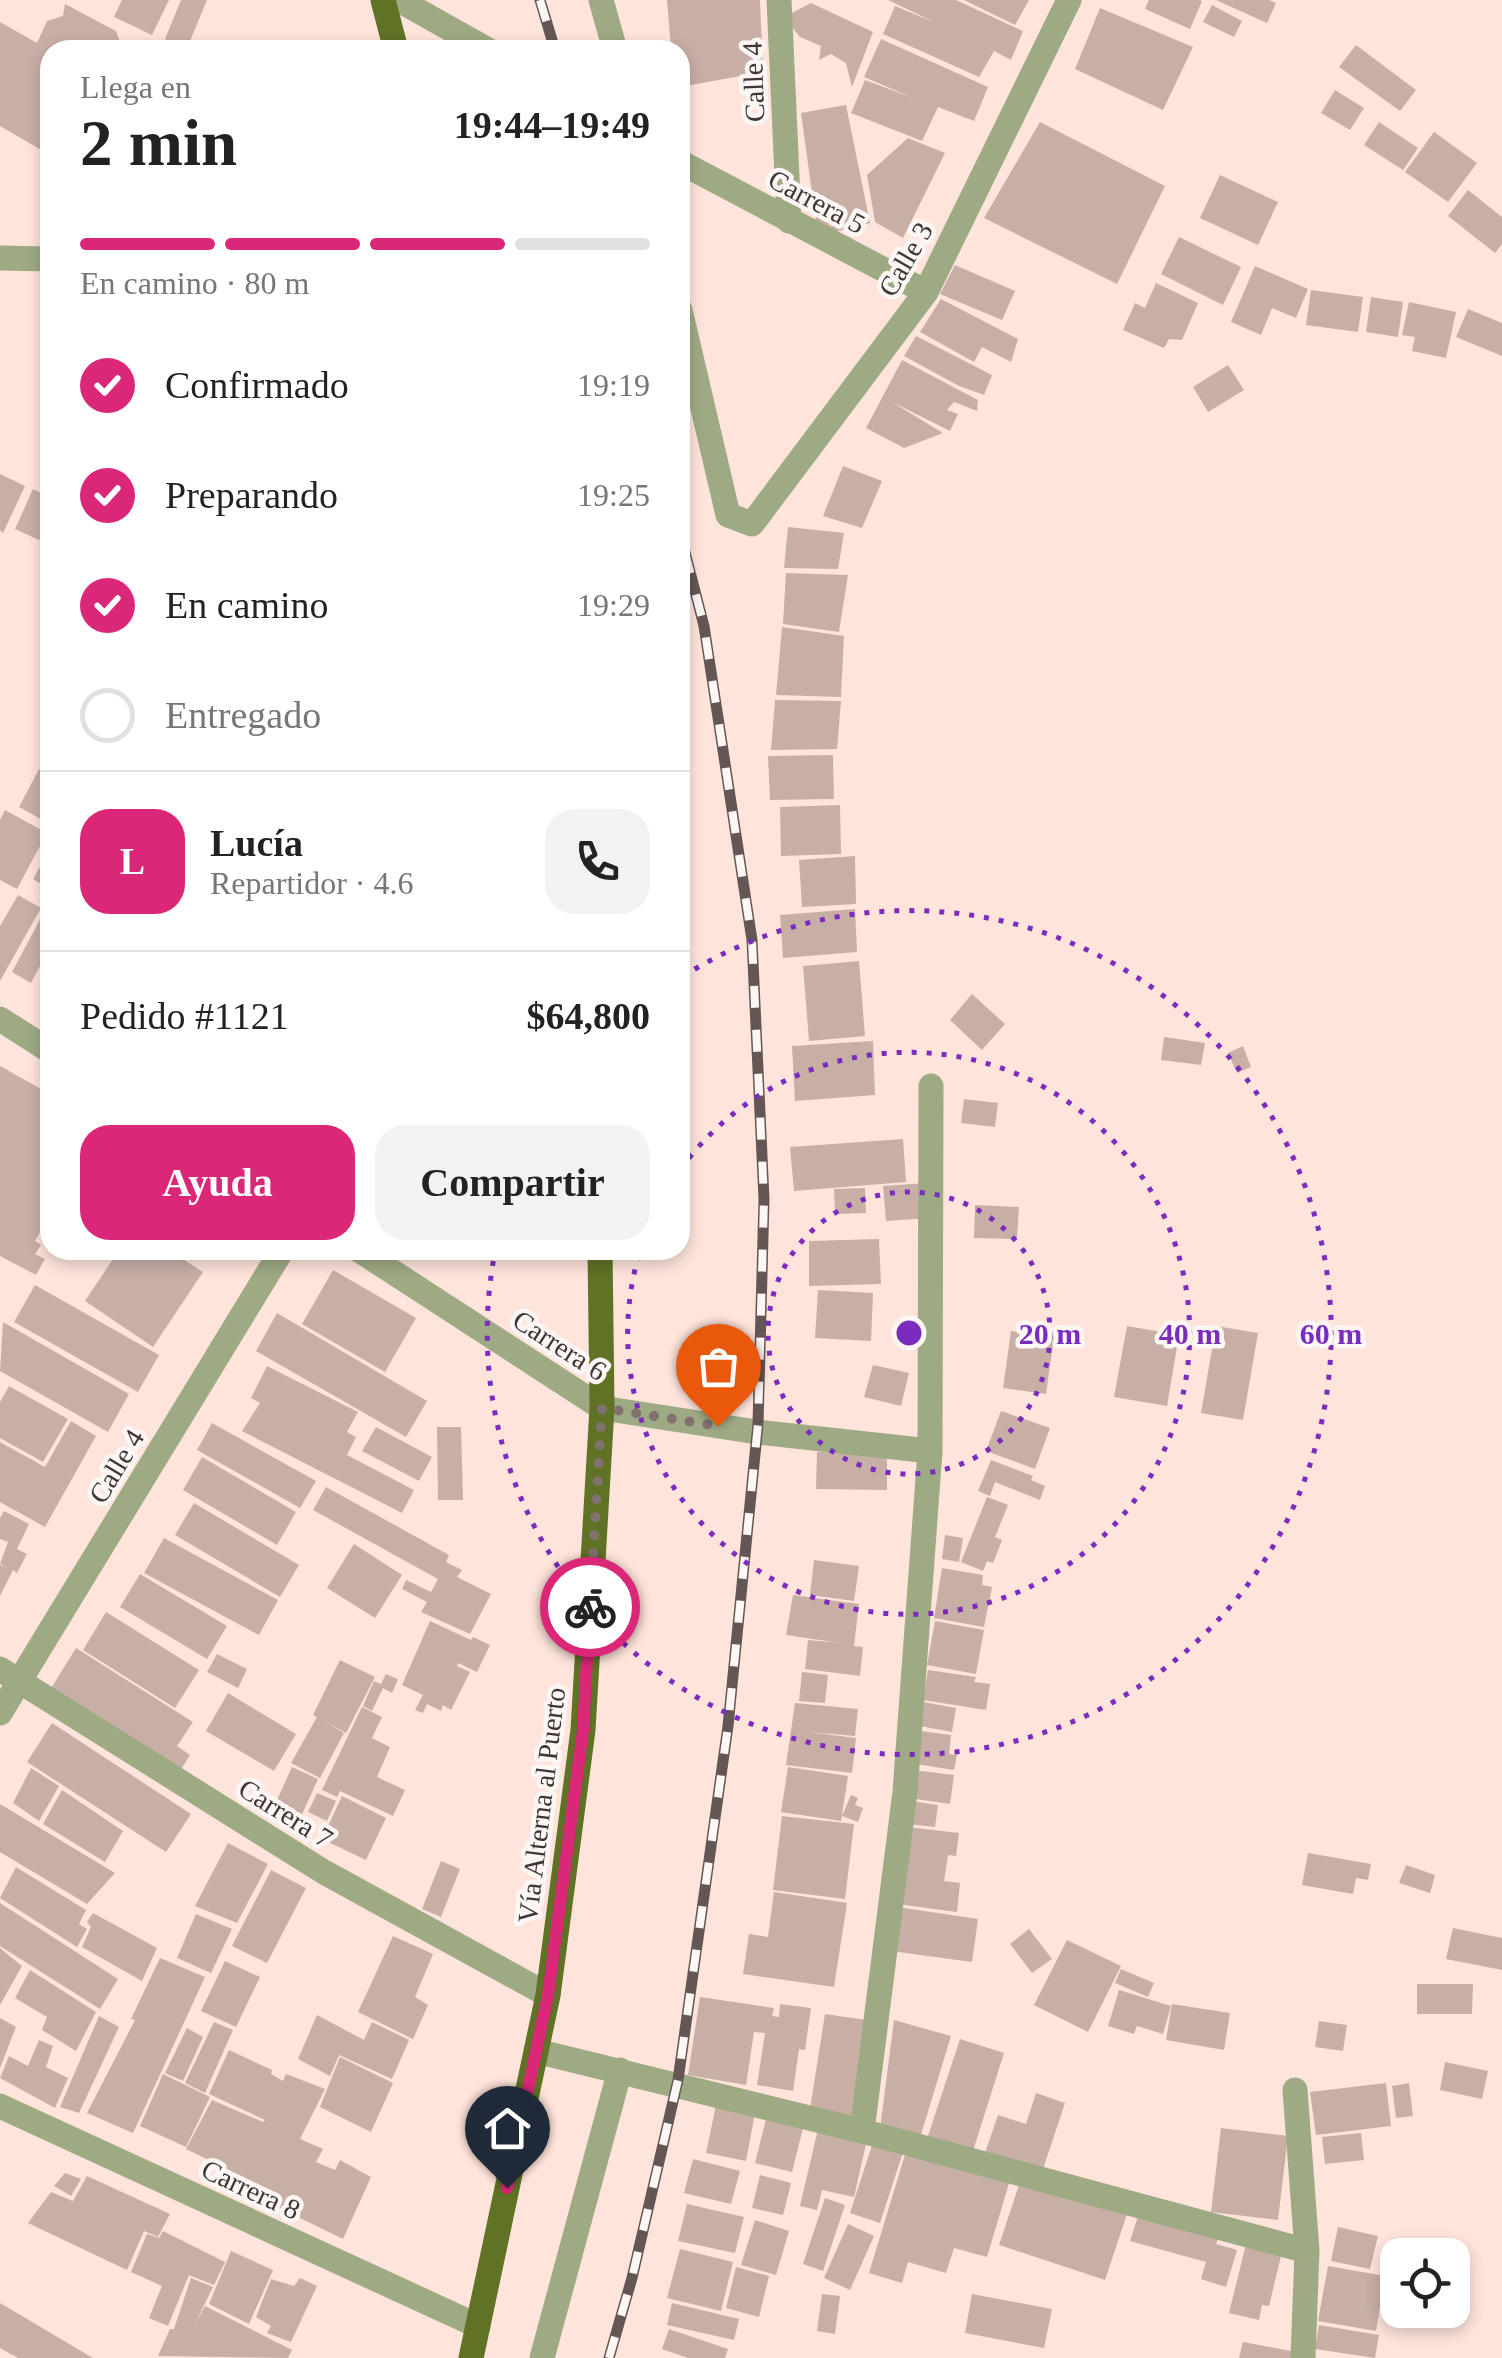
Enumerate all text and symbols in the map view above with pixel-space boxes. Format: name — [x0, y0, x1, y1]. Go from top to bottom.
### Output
street label: Calle 4 — [737, 41, 770, 123]
text: Llega en — [80, 69, 191, 105]
text: 19:44–19:49 — [454, 104, 650, 146]
text: 2 min — [80, 107, 237, 179]
street label: Carrera 5 — [763, 163, 870, 240]
street label: Calle 3 — [872, 217, 939, 302]
text: En camino · 80 m — [80, 265, 309, 301]
icon: check — [80, 358, 135, 413]
text: Confirmado — [165, 364, 349, 406]
text: 19:19 — [577, 367, 650, 403]
icon: check — [80, 468, 135, 523]
text: Preparando — [165, 474, 338, 516]
text: 19:25 — [577, 477, 650, 513]
icon: check — [80, 578, 135, 633]
text: En camino — [165, 584, 329, 626]
text: 19:29 — [577, 587, 650, 623]
text: Entregado — [165, 694, 321, 736]
button: phone — [545, 809, 650, 914]
text: Lucía — [210, 822, 303, 864]
text: L — [120, 840, 145, 882]
text: Repartidor · 4.6 — [210, 865, 414, 901]
text: Pedido #1121 — [80, 995, 289, 1037]
text: $64,800 — [527, 995, 650, 1037]
button: Ayuda — [80, 1125, 355, 1240]
button: Compartir — [375, 1125, 650, 1240]
street label: Carrera 6 — [507, 1304, 612, 1387]
centre of rings — [891, 1315, 927, 1351]
text: 20 m — [1019, 1317, 1081, 1350]
text: 40 m — [1159, 1317, 1221, 1350]
text: 60 m — [1300, 1317, 1362, 1350]
pin — [676, 1324, 761, 1427]
icon: bag — [691, 1339, 746, 1394]
street label: Calle 4 — [83, 1424, 150, 1509]
courier — [540, 1557, 640, 1657]
icon: bike — [563, 1580, 618, 1635]
street label: Vía Alterna al Puerto — [512, 1685, 571, 1925]
street label: Carrera 7 — [233, 1772, 338, 1854]
pin — [465, 2086, 550, 2189]
icon: home — [480, 2101, 535, 2156]
street label: Carrera 8 — [197, 2153, 305, 2226]
map controls — [1380, 2238, 1470, 2328]
button: locate — [1380, 2238, 1470, 2328]

